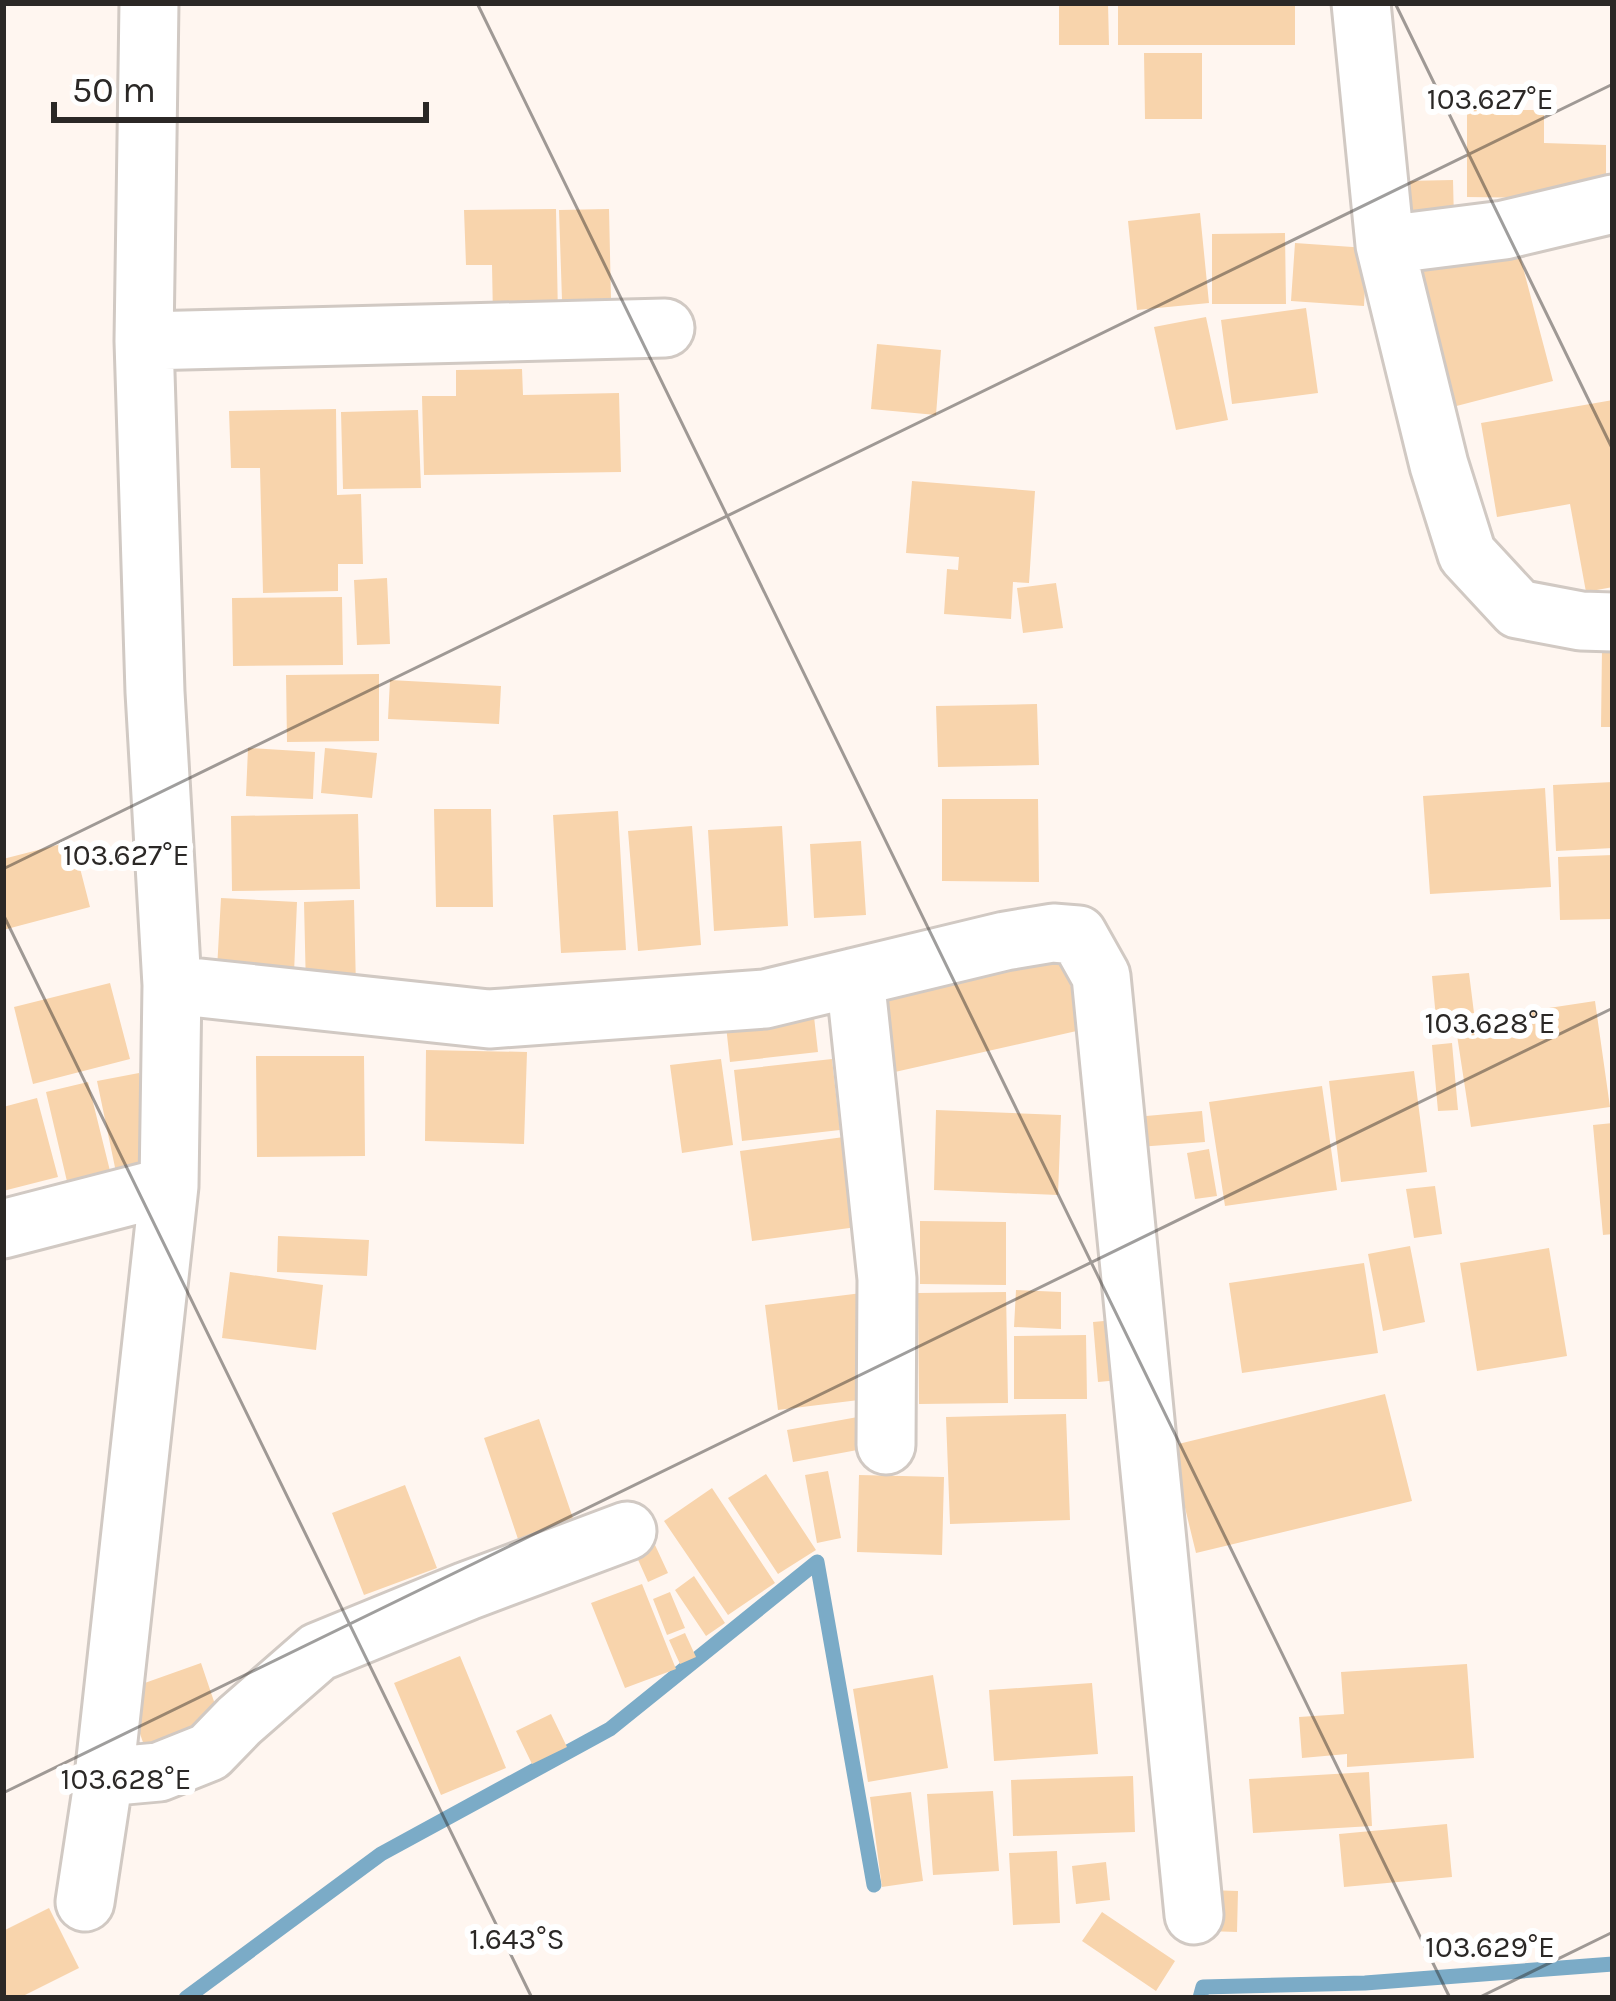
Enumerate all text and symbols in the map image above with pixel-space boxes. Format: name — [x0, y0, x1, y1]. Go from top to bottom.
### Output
scale bar — [54, 48, 426, 122]
text: 50 m — [72, 69, 156, 111]
text: 103.627°E — [1427, 81, 1553, 117]
text: 103.627°E — [63, 837, 189, 873]
text: 103.628°E — [1425, 1005, 1555, 1041]
text: 103.628°E — [61, 1761, 191, 1797]
text: 1.643°S — [469, 1921, 565, 1957]
text: 103.629°E — [1425, 1929, 1555, 1965]

